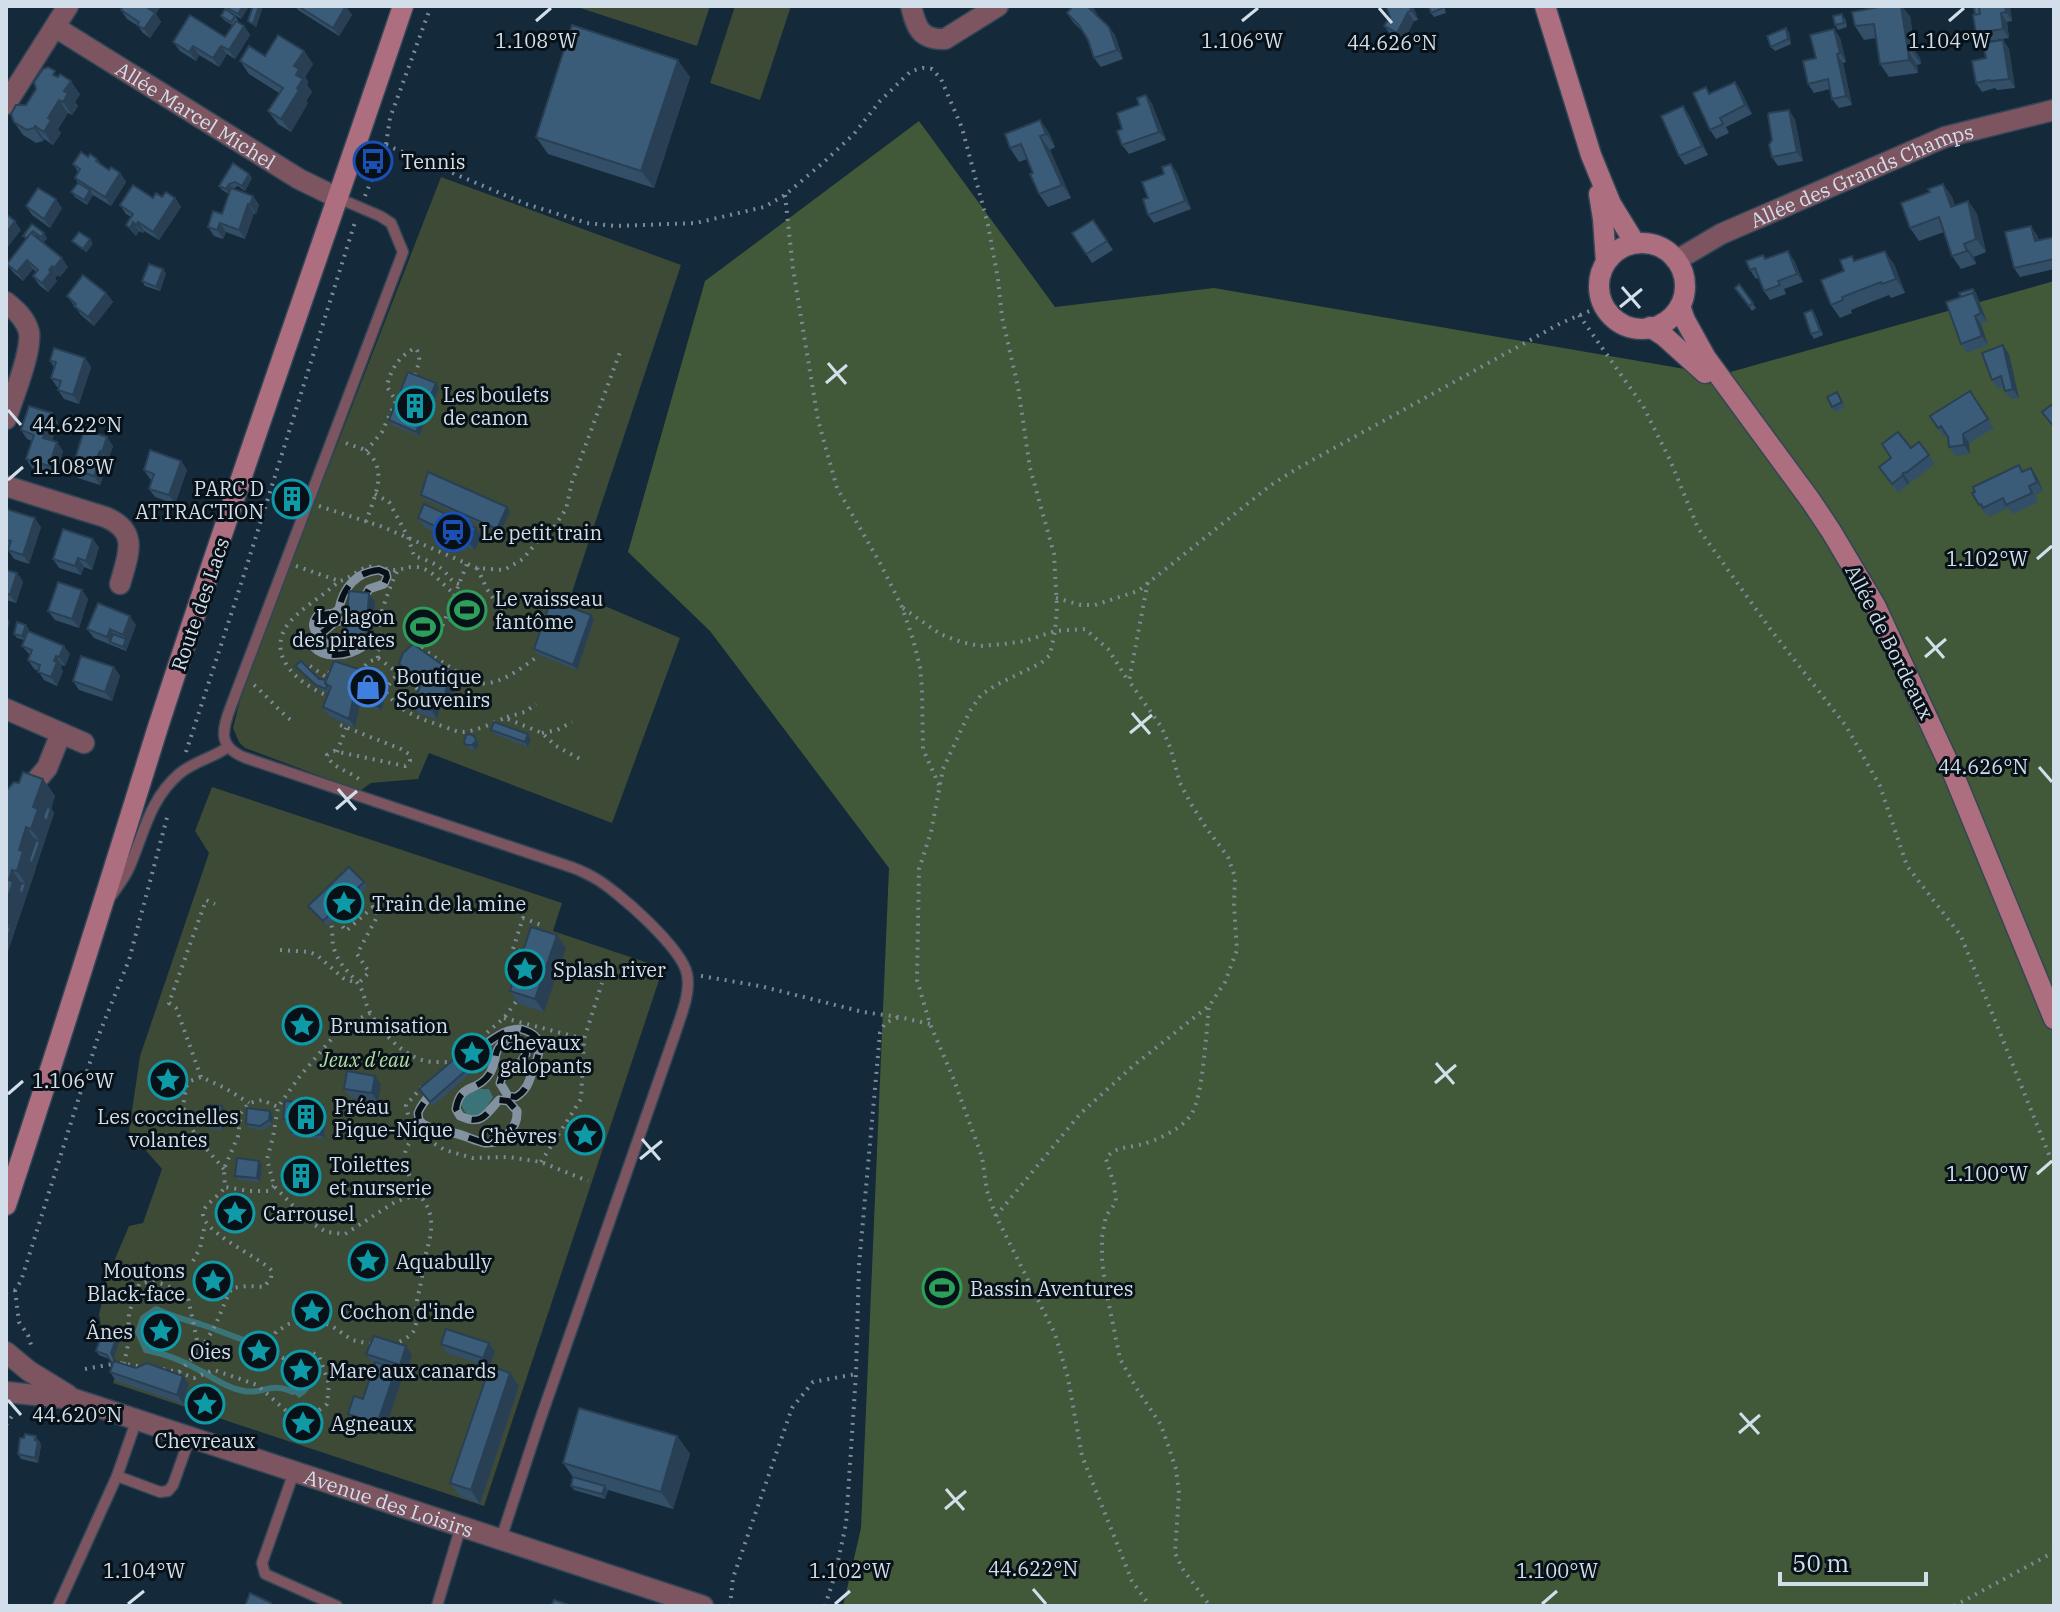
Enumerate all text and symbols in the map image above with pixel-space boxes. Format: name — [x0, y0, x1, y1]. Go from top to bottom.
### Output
text: 1.108°W — [495, 27, 577, 54]
text: 1.106°W — [1201, 27, 1283, 54]
text: 1.104°W — [1908, 27, 1990, 54]
text: 44.626°N — [1347, 29, 1437, 56]
street label: Allée Marcel Michel — [111, 55, 281, 175]
street label: Allée des Grands Champs — [1746, 117, 1976, 233]
bus stop icon: Tennis — [352, 140, 394, 182]
place label: Tennis — [401, 148, 465, 175]
place label: Les boulets de canon — [443, 381, 549, 431]
building icon: Les boulets de canon — [394, 385, 436, 427]
text: 44.622°N — [32, 411, 122, 438]
text: 1.108°W — [32, 453, 114, 480]
place label: PARC D ATTRACTION — [135, 475, 264, 525]
building icon: PARC D ATTRACTION — [271, 478, 313, 520]
station icon: Le petit train — [432, 511, 474, 553]
place label: Le petit train — [481, 519, 603, 546]
street label: Route des Lacs — [165, 534, 235, 674]
text: 1.102°W — [1946, 545, 2028, 572]
street label: Allée de Bordeaux — [1839, 560, 1941, 724]
place label: Le vaisseau fantôme — [495, 585, 603, 635]
sports icon: Le vaisseau fantôme — [446, 589, 488, 631]
place label: Le lagon des pirates — [292, 603, 395, 653]
sports icon: Le lagon des pirates — [402, 606, 444, 648]
place label: Boutique Souvenirs — [396, 663, 490, 713]
shop icon: Boutique Souvenirs — [347, 666, 389, 708]
text: 44.626°N — [1938, 753, 2028, 780]
place icon: Train de la mine — [323, 882, 365, 924]
place label: Train de la mine — [372, 890, 526, 917]
place icon: Splash river — [504, 948, 546, 990]
place label: Splash river — [553, 956, 666, 983]
place icon: Brumisation — [281, 1004, 323, 1046]
place label: Brumisation — [330, 1012, 449, 1039]
place label: Chevaux galopants — [500, 1029, 592, 1079]
place icon: Chevaux galopants — [451, 1032, 493, 1074]
park label: Jeux d'eau — [319, 1046, 411, 1073]
place icon: Les coccinelles volantes — [147, 1059, 189, 1101]
text: 1.106°W — [32, 1067, 114, 1094]
place label: Préau Pique-Nique — [334, 1093, 453, 1143]
building icon: Préau Pique-Nique — [285, 1096, 327, 1138]
place label: Les coccinelles volantes — [97, 1103, 239, 1153]
place icon: Chèvres — [564, 1114, 606, 1156]
place label: Chèvres — [481, 1122, 557, 1149]
place label: Toilettes et nurserie — [329, 1151, 432, 1201]
building icon: Toilettes et nurserie — [280, 1155, 322, 1197]
text: 1.100°W — [1946, 1160, 2028, 1187]
place icon: Carrousel — [214, 1192, 256, 1234]
place label: Carrousel — [263, 1200, 355, 1227]
place icon: Aquabully — [347, 1240, 389, 1282]
place label: Aquabully — [396, 1248, 492, 1275]
place label: Moutons Black-face — [87, 1257, 185, 1307]
place icon: Moutons Black-face — [192, 1260, 234, 1302]
sports icon: Bassin Aventures — [921, 1267, 963, 1309]
place label: Bassin Aventures — [970, 1275, 1133, 1302]
place icon: Cochon d'inde — [291, 1290, 333, 1332]
place label: Cochon d'inde — [340, 1298, 475, 1325]
place icon: Ânes — [140, 1310, 182, 1352]
place label: Ânes — [86, 1318, 133, 1345]
place icon: Oies — [238, 1330, 280, 1372]
place label: Oies — [190, 1338, 231, 1365]
place icon: Mare aux canards — [280, 1349, 322, 1391]
place label: Mare aux canards — [329, 1357, 496, 1384]
place icon: Chevreaux — [184, 1383, 226, 1425]
text: 44.620°N — [32, 1401, 122, 1428]
place icon: Agneaux — [282, 1402, 324, 1444]
place label: Agneaux — [331, 1410, 414, 1437]
place label: Chevreaux — [154, 1427, 256, 1454]
street label: Avenue des Loisirs — [301, 1462, 477, 1543]
scale bar — [1780, 1536, 1926, 1586]
text: 50 m — [1792, 1547, 1849, 1579]
text: 44.622°N — [988, 1555, 1078, 1582]
text: 1.104°W — [103, 1557, 185, 1584]
text: 1.102°W — [809, 1557, 891, 1584]
text: 1.100°W — [1516, 1557, 1598, 1584]

